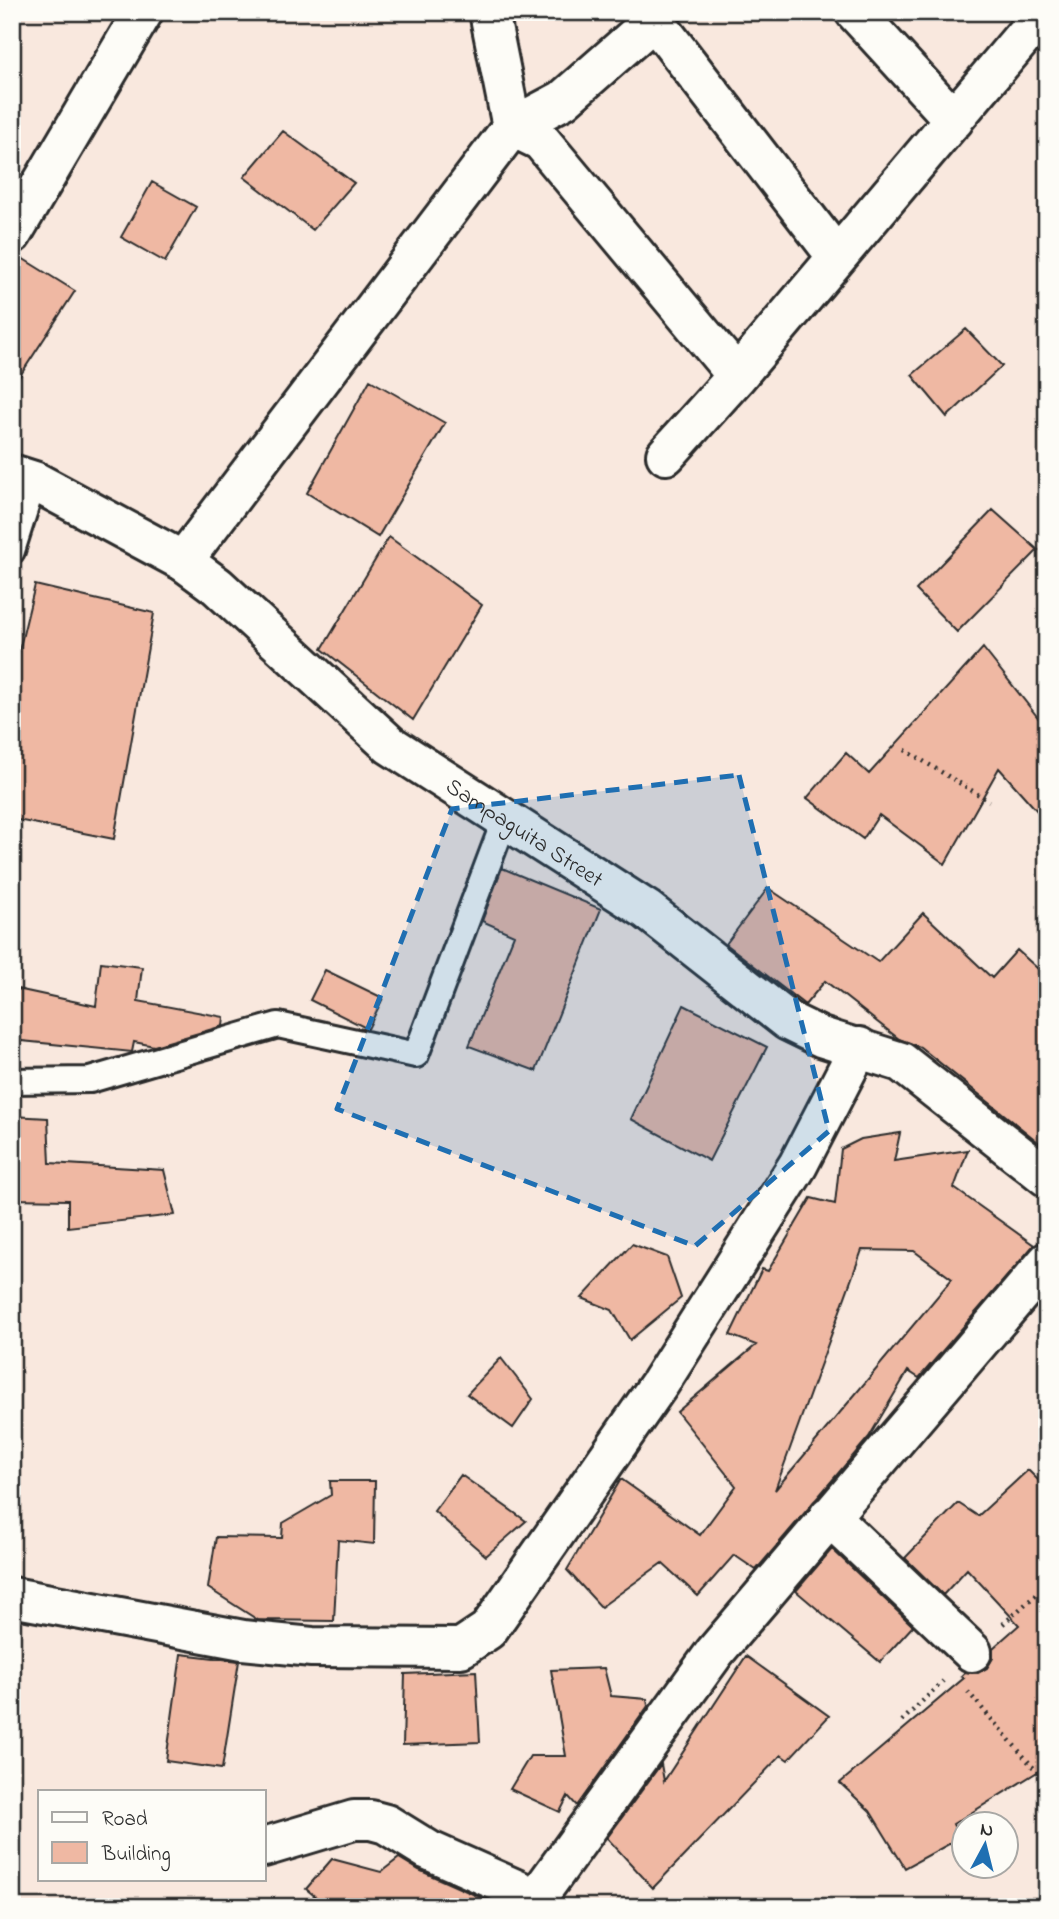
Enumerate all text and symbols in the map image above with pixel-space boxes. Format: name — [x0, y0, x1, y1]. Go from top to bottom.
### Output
street label: Sampaguita Street — [439, 771, 609, 897]
legend — [38, 1790, 266, 1881]
text: Road — [102, 1805, 148, 1835]
north arrow — [950, 1811, 1020, 1881]
text: N — [979, 1816, 995, 1845]
text: Building — [101, 1840, 171, 1872]

